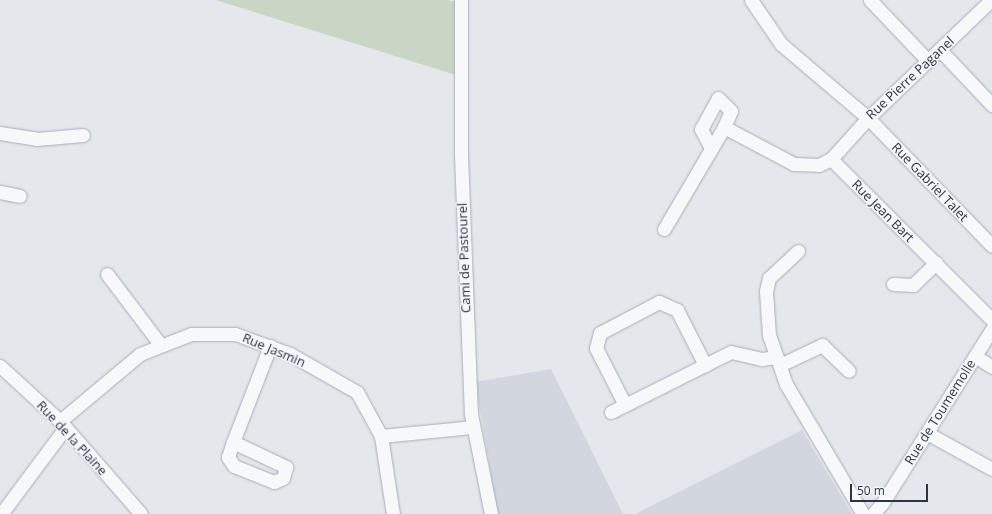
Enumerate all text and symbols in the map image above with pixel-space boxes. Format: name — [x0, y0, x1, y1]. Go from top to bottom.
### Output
street label: Rue Pierre Paganel — [863, 33, 957, 123]
street label: Rue Gabriel Talet — [888, 139, 972, 225]
street label: Rue Jean Bart — [849, 177, 917, 245]
street label: Cami de Pastourel — [454, 203, 474, 313]
street label: Rue Jasmin — [240, 330, 308, 370]
street label: Rue de Toumemolle — [901, 356, 979, 468]
street label: Rue de la Plaine — [34, 398, 110, 478]
scale bar — [852, 476, 930, 502]
text: 50 m — [857, 482, 885, 499]

